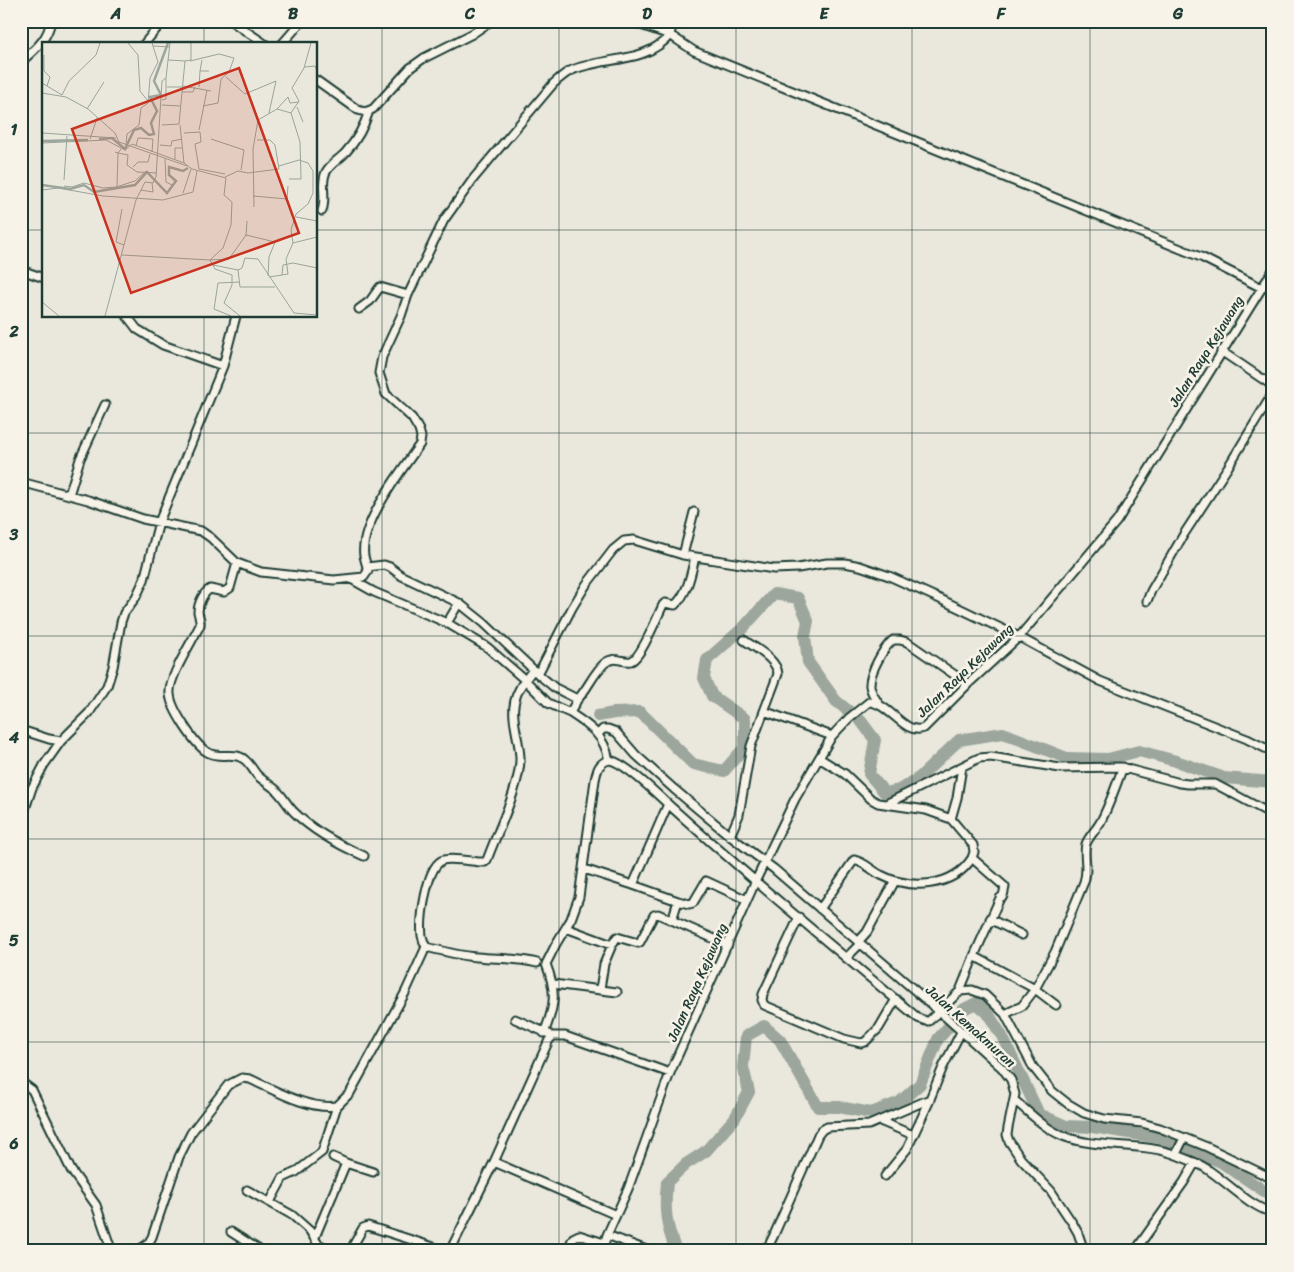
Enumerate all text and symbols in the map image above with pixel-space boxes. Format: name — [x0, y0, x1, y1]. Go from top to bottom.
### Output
text: A — [110, 0, 121, 28]
text: B — [288, 0, 299, 28]
text: C — [464, 0, 476, 28]
text: D — [642, 0, 652, 28]
text: E — [820, 0, 830, 28]
text: F — [996, 0, 1007, 28]
text: G — [1172, 0, 1184, 28]
inset map — [42, 42, 318, 318]
text: 1 — [11, 115, 18, 144]
street label: Jalan Raya Kejawang — [1161, 290, 1251, 413]
text: 2 — [8, 317, 19, 346]
text: 3 — [9, 520, 19, 549]
street label: Jalan Raya Kejawang — [910, 617, 1020, 724]
text: 4 — [8, 723, 19, 752]
street label: Jalan Raya Kejawang — [660, 919, 735, 1047]
text: 5 — [9, 926, 19, 955]
street label: Jalan Kemakmuran — [919, 978, 1022, 1074]
text: 6 — [8, 1129, 19, 1158]

